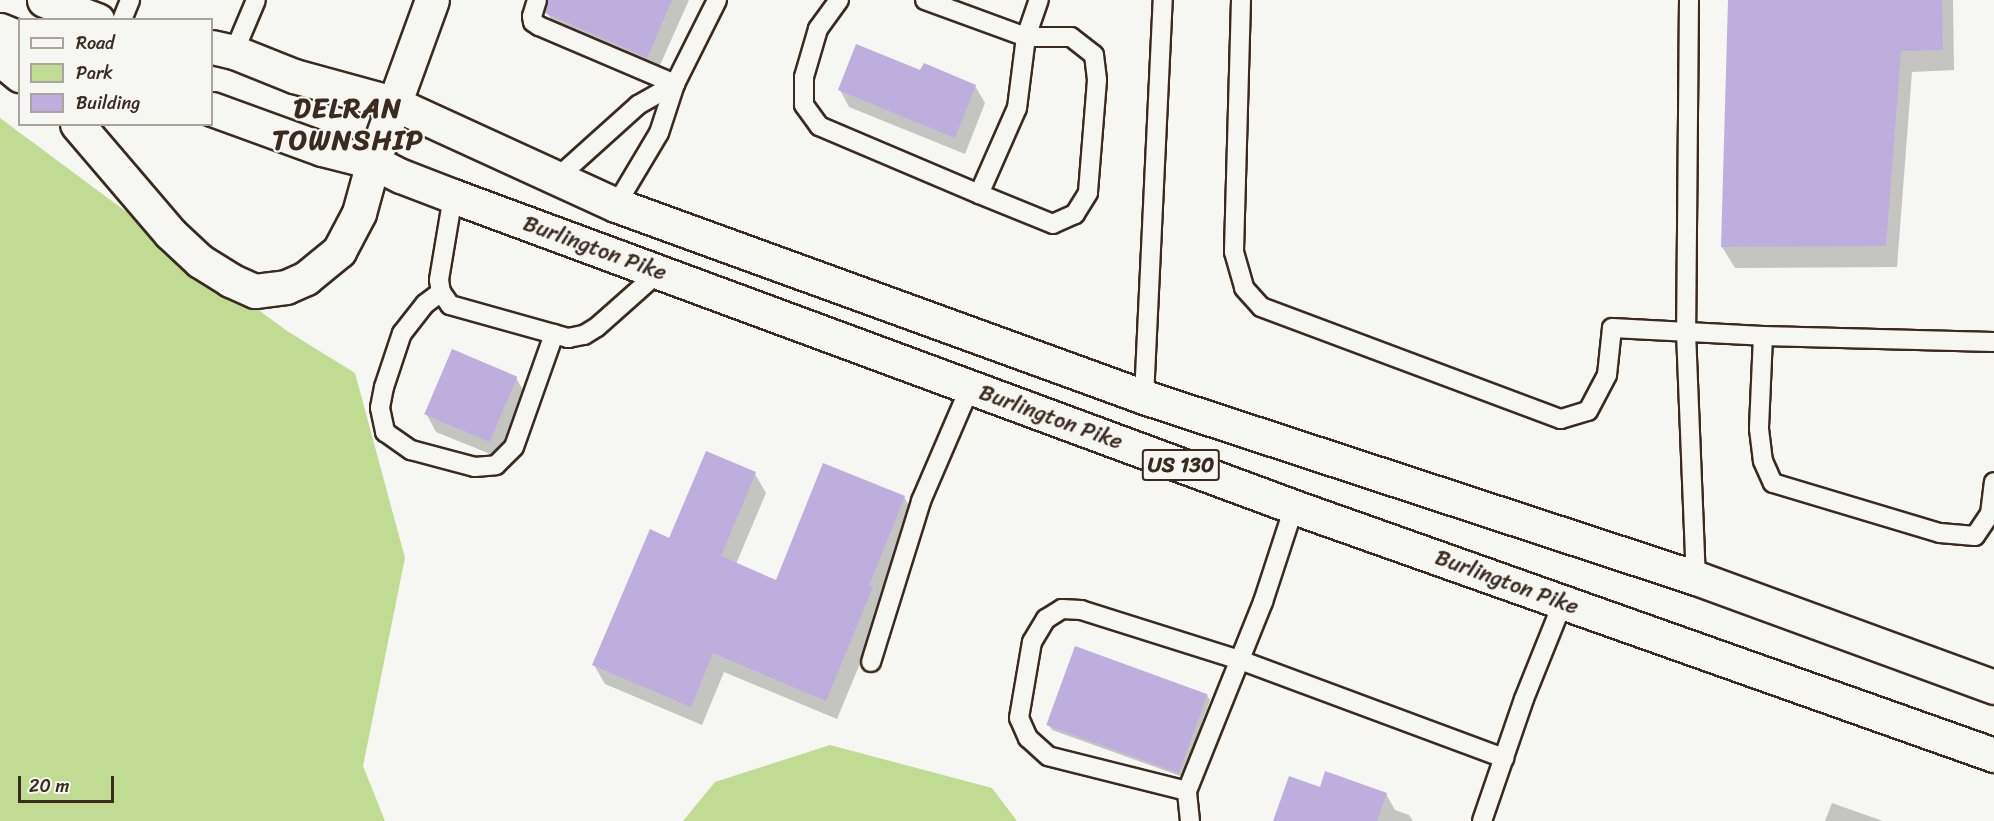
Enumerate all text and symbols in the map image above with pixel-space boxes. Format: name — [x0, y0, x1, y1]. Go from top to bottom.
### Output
legend — [18, 18, 213, 126]
text: Road — [76, 27, 115, 59]
text: Park — [76, 57, 113, 89]
text: Building — [76, 87, 140, 119]
district label: DELRAN TOWNSHIP — [273, 91, 423, 157]
street label: Burlington Pike — [520, 210, 670, 286]
street label: Burlington Pike — [976, 379, 1126, 455]
road number: US 130 — [1140, 447, 1222, 483]
street label: Burlington Pike — [1432, 544, 1582, 620]
scale bar — [21, 764, 117, 802]
text: 20 m — [29, 770, 69, 802]

